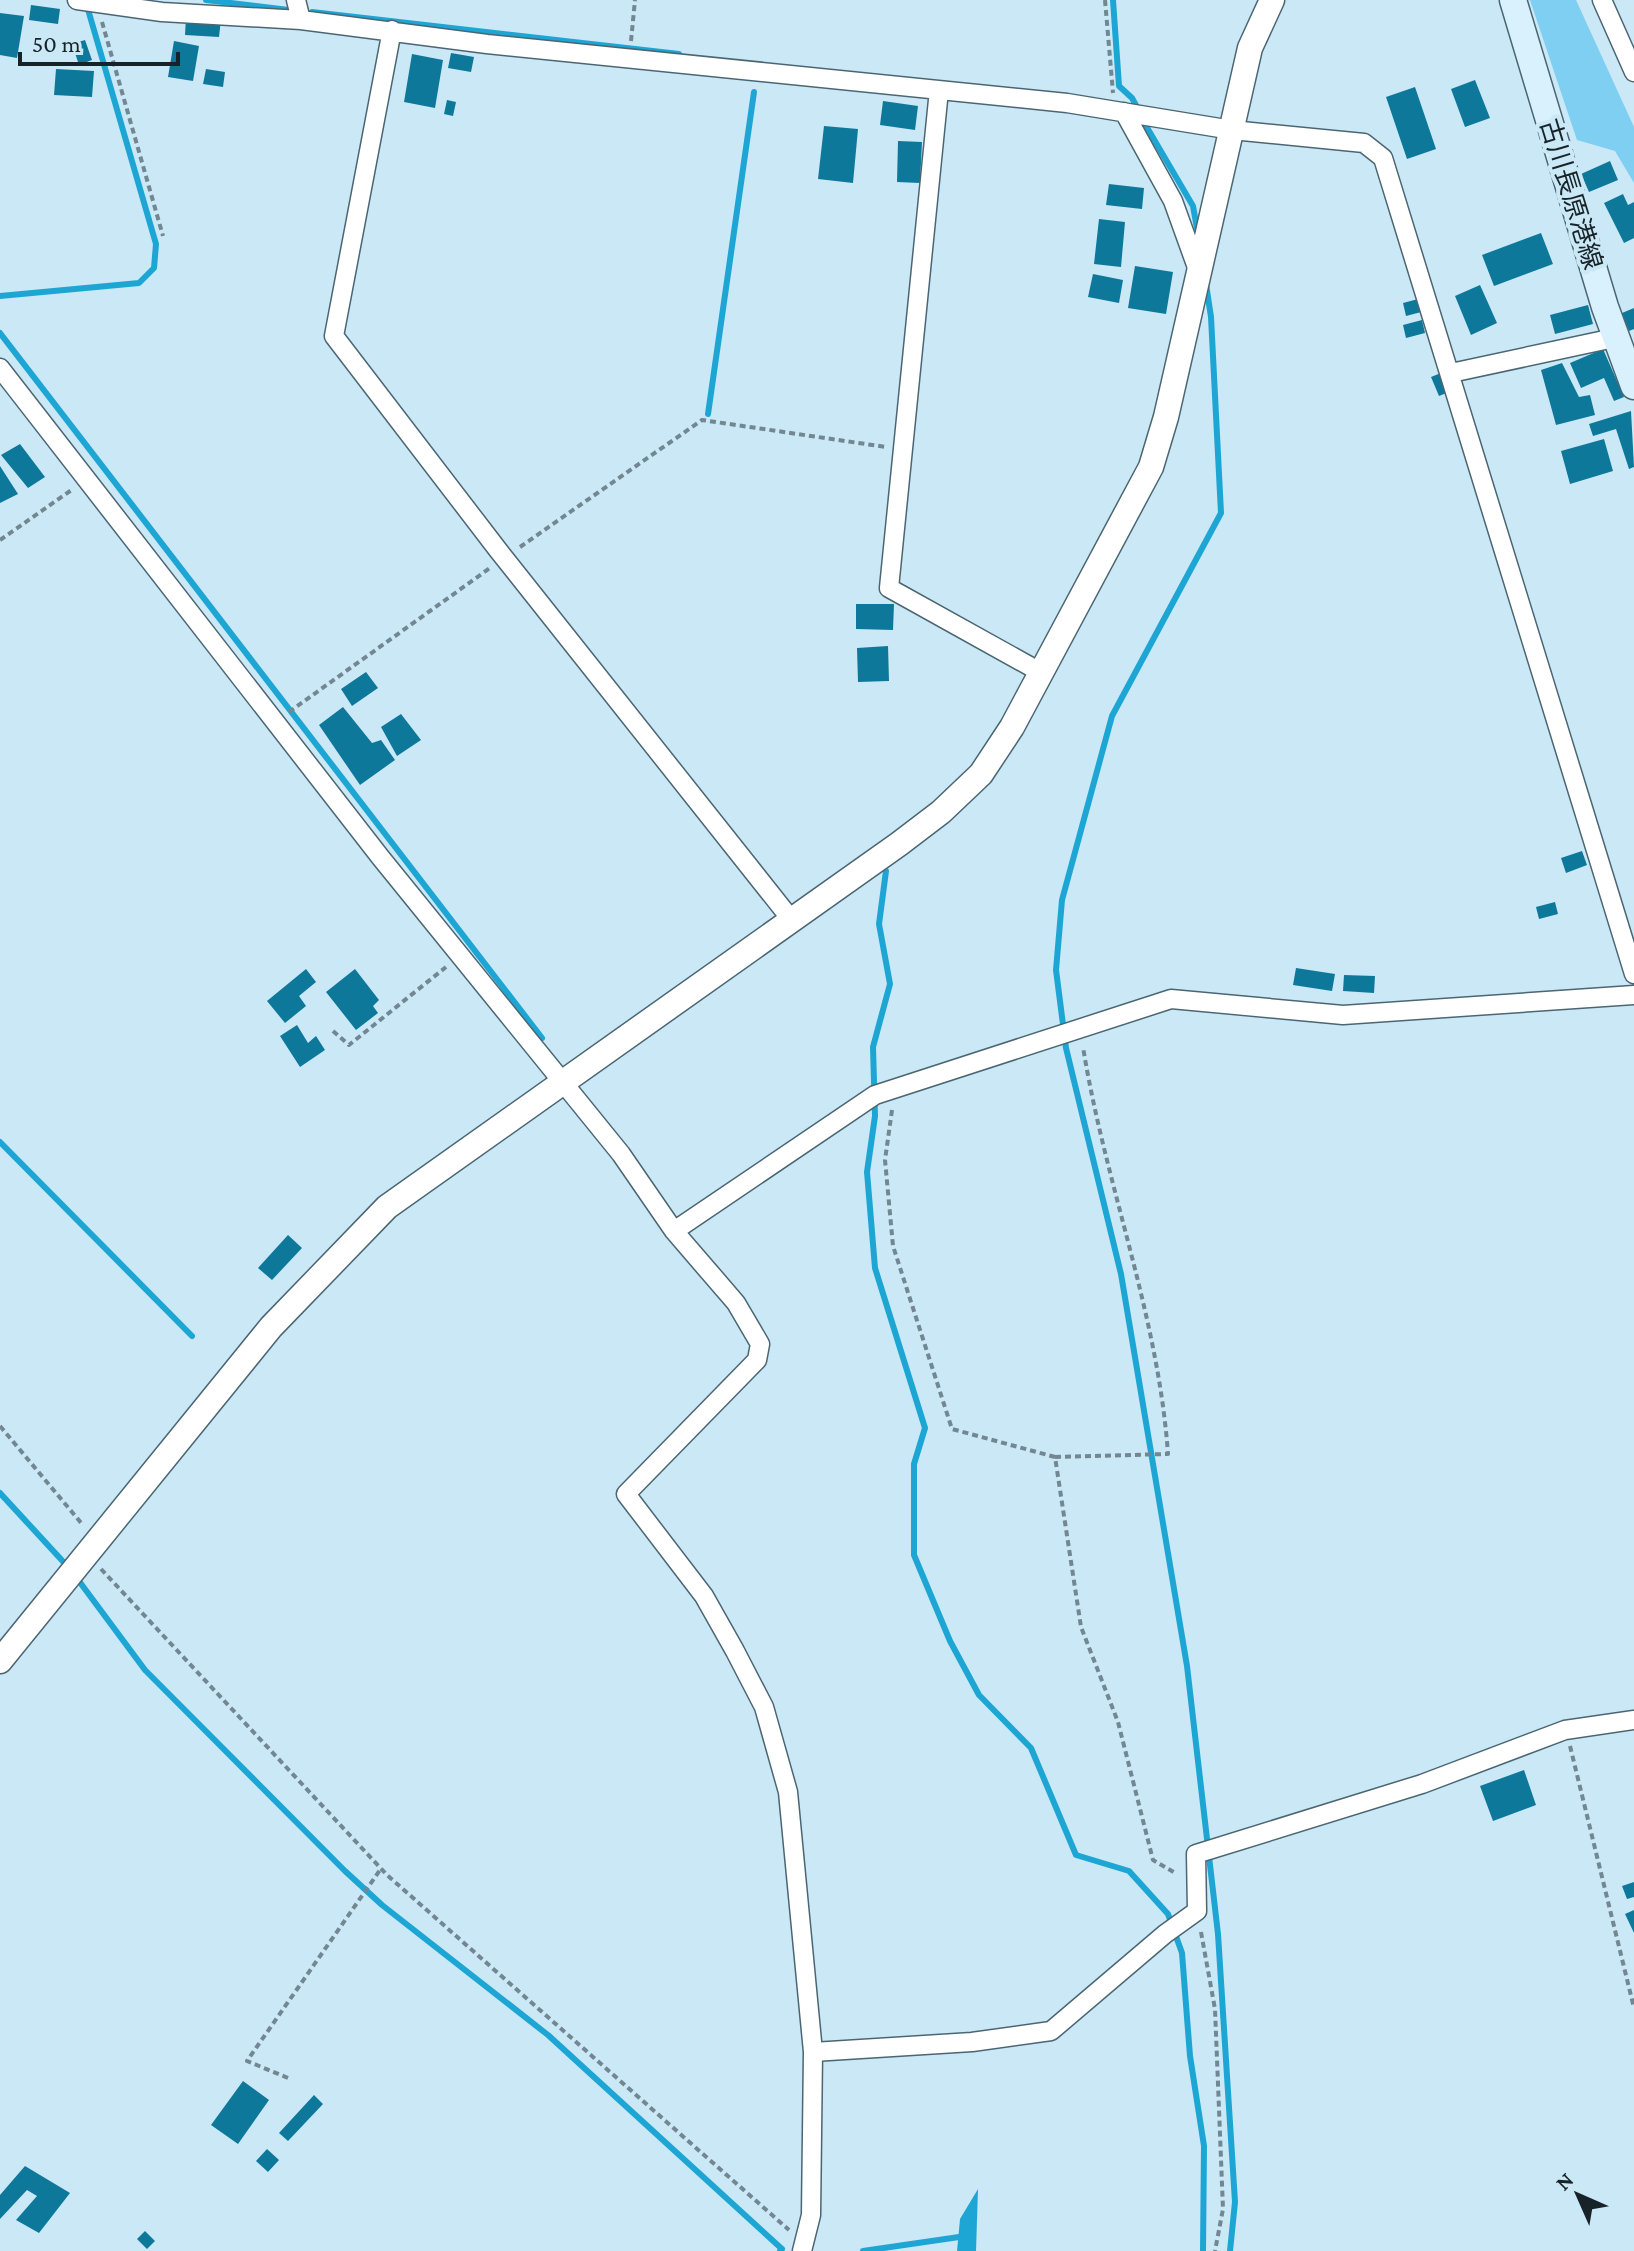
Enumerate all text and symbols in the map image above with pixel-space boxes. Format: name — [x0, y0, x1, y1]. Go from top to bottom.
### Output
scale bar — [20, 16, 178, 66]
text: 50 m — [32, 30, 81, 57]
street label: 古川長原港線 — [1534, 115, 1608, 273]
north arrow — [1538, 2155, 1618, 2235]
text: N — [1550, 2167, 1578, 2195]

